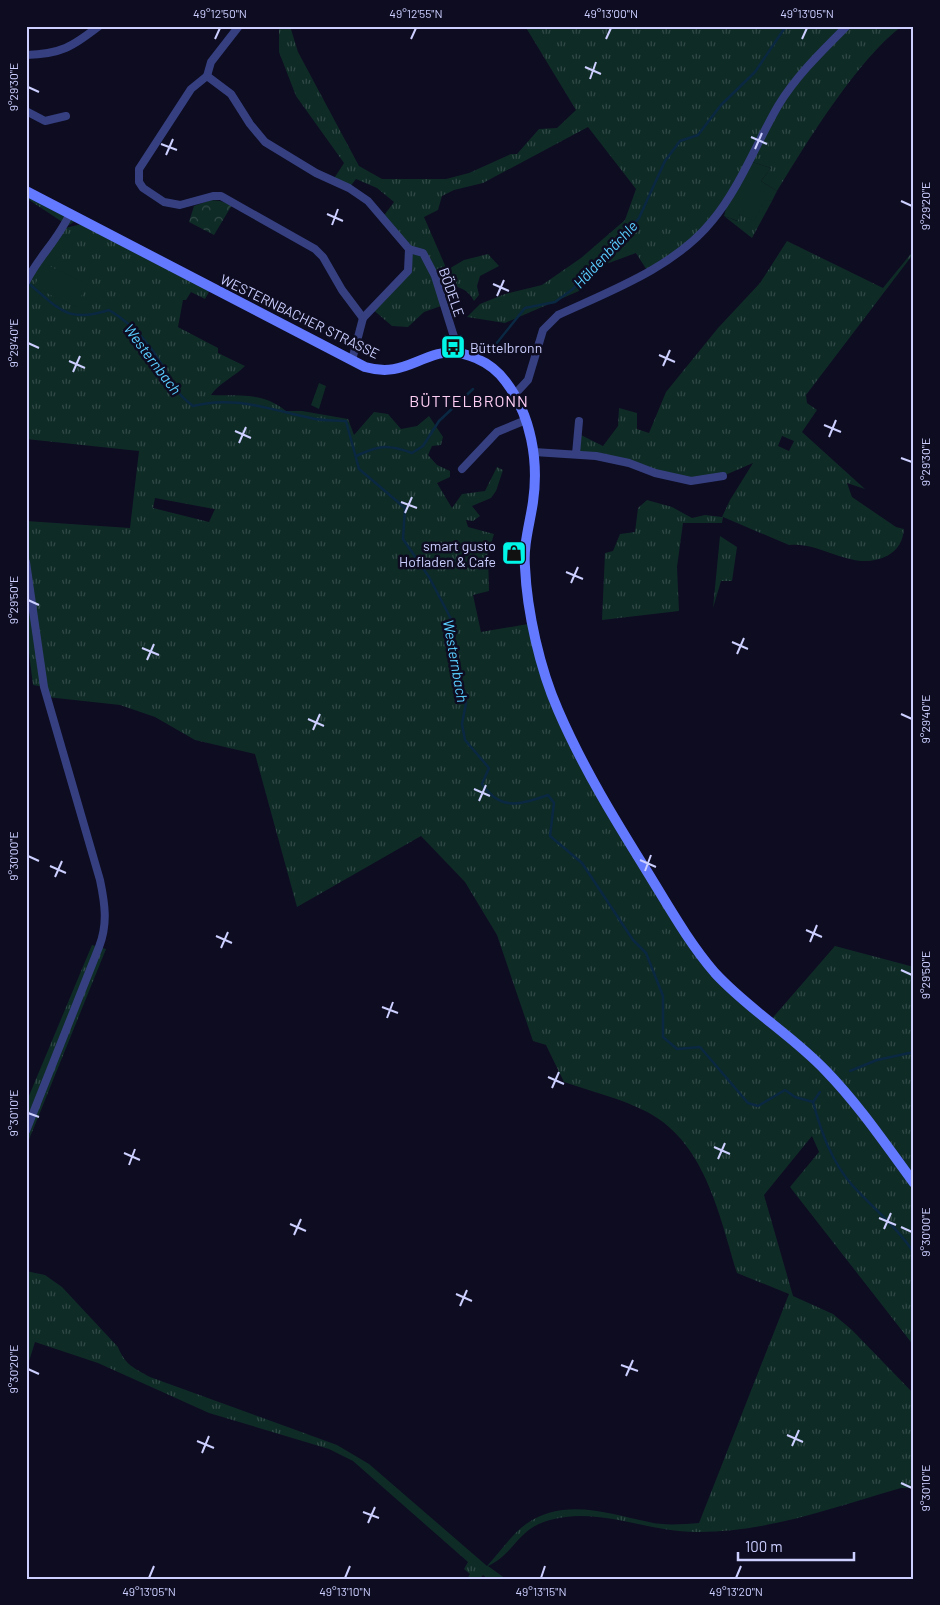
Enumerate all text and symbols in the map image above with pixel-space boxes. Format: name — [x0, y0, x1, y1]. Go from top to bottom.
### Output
text: 49°12'50"N — [193, 6, 247, 20]
text: 49°12'55"N — [389, 6, 443, 20]
text: 49°13'00"N — [584, 6, 638, 20]
text: 49°13'05"N — [780, 6, 834, 20]
text: 9°29'30"E — [6, 63, 20, 111]
text: 9°29'20"E — [918, 182, 932, 230]
water label: Häldenbächle — [569, 216, 641, 291]
street label: BÖDELE — [436, 265, 468, 319]
street label: WESTERNBACHER STRASSE — [218, 270, 382, 362]
text: 9°29'40"E — [6, 319, 20, 367]
water label: Westernbach — [121, 320, 186, 398]
bus stop icon: Büttelbronn — [440, 334, 466, 360]
place label: Büttelbronn — [470, 339, 542, 356]
district label: BÜTTELBRONN — [409, 391, 529, 410]
text: 9°29'30"E — [918, 438, 932, 486]
place label: smart gusto Hofladen & Cafe — [399, 537, 496, 570]
shop icon: smart gusto Hofladen & Cafe — [501, 540, 527, 566]
text: 9°29'50"E — [6, 576, 20, 624]
water label: Westernbach — [440, 618, 472, 704]
text: 9°29'40"E — [918, 695, 932, 743]
text: 9°30'00"E — [6, 831, 20, 881]
text: 9°29'50"E — [918, 951, 932, 999]
text: 9°30'10"E — [6, 1090, 20, 1136]
text: 9°30'00"E — [918, 1207, 932, 1257]
text: 9°30'20"E — [6, 1345, 20, 1394]
text: 9°30'10"E — [918, 1465, 932, 1511]
scale bar — [738, 1530, 854, 1562]
text: 100 m — [745, 1537, 783, 1555]
text: 49°13'05"N — [122, 1584, 176, 1598]
text: 49°13'10"N — [319, 1584, 371, 1598]
text: 49°13'15"N — [515, 1584, 567, 1598]
text: 49°13'20"N — [709, 1584, 763, 1598]

